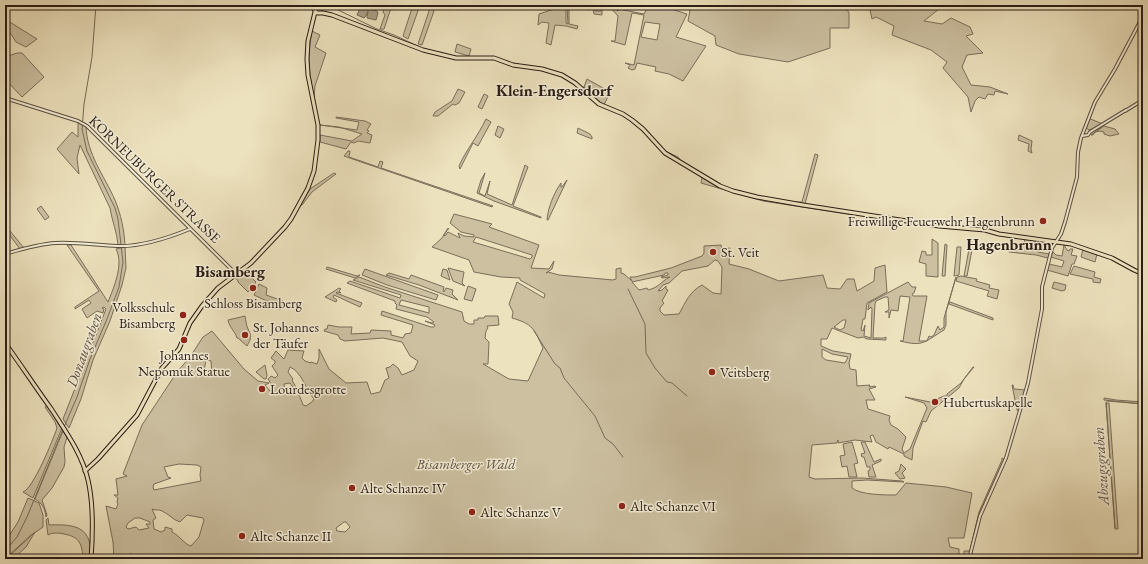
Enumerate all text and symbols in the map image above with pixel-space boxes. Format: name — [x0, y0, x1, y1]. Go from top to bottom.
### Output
district label: Klein-Engersdorf — [496, 80, 614, 101]
street label: KORNEUBURGER STRASSE — [85, 111, 225, 247]
place label: Freiwillige Feuerwehr Hagenbrunn — [848, 212, 1036, 230]
marker: Freiwillige Feuerwehr Hagenbrunn — [1038, 216, 1048, 226]
district label: Hagenbrunn — [966, 234, 1052, 255]
place label: St. Veit — [721, 243, 760, 261]
marker: St. Veit — [708, 247, 718, 257]
district label: Bisamberg — [195, 261, 266, 282]
marker: Schloss Bisamberg — [248, 283, 258, 293]
place label: Schloss Bisamberg — [204, 294, 303, 312]
place label: Volksschule Bisamberg — [112, 298, 176, 332]
water label: Donaugraben — [61, 310, 106, 391]
marker: Volksschule Bisamberg — [178, 310, 188, 320]
place label: St. Johannes der Täufer — [253, 318, 319, 352]
marker: St. Johannes der Täufer — [240, 330, 250, 340]
marker: Johannes Nepomuk Statue — [179, 335, 189, 345]
place label: Johannes Nepomuk Statue — [138, 346, 231, 380]
place label: Veitsberg — [720, 363, 770, 381]
marker: Veitsberg — [707, 367, 717, 377]
place label: Lourdesgrotte — [270, 380, 347, 398]
marker: Lourdesgrotte — [257, 384, 267, 394]
place label: Hubertuskapelle — [943, 393, 1033, 411]
marker: Hubertuskapelle — [930, 397, 940, 407]
water label: Abzugsgraben — [1088, 426, 1113, 507]
park label: Bisamberger Wald — [415, 455, 516, 473]
place label: Alte Schanze IV — [359, 479, 446, 497]
marker: Alte Schanze IV — [347, 483, 357, 493]
place label: Alte Schanze VI — [629, 497, 716, 515]
marker: Alte Schanze VI — [617, 501, 627, 511]
place label: Alte Schanze V — [479, 503, 562, 521]
marker: Alte Schanze V — [467, 507, 477, 517]
place label: Alte Schanze II — [249, 527, 331, 545]
marker: Alte Schanze II — [237, 531, 247, 541]

